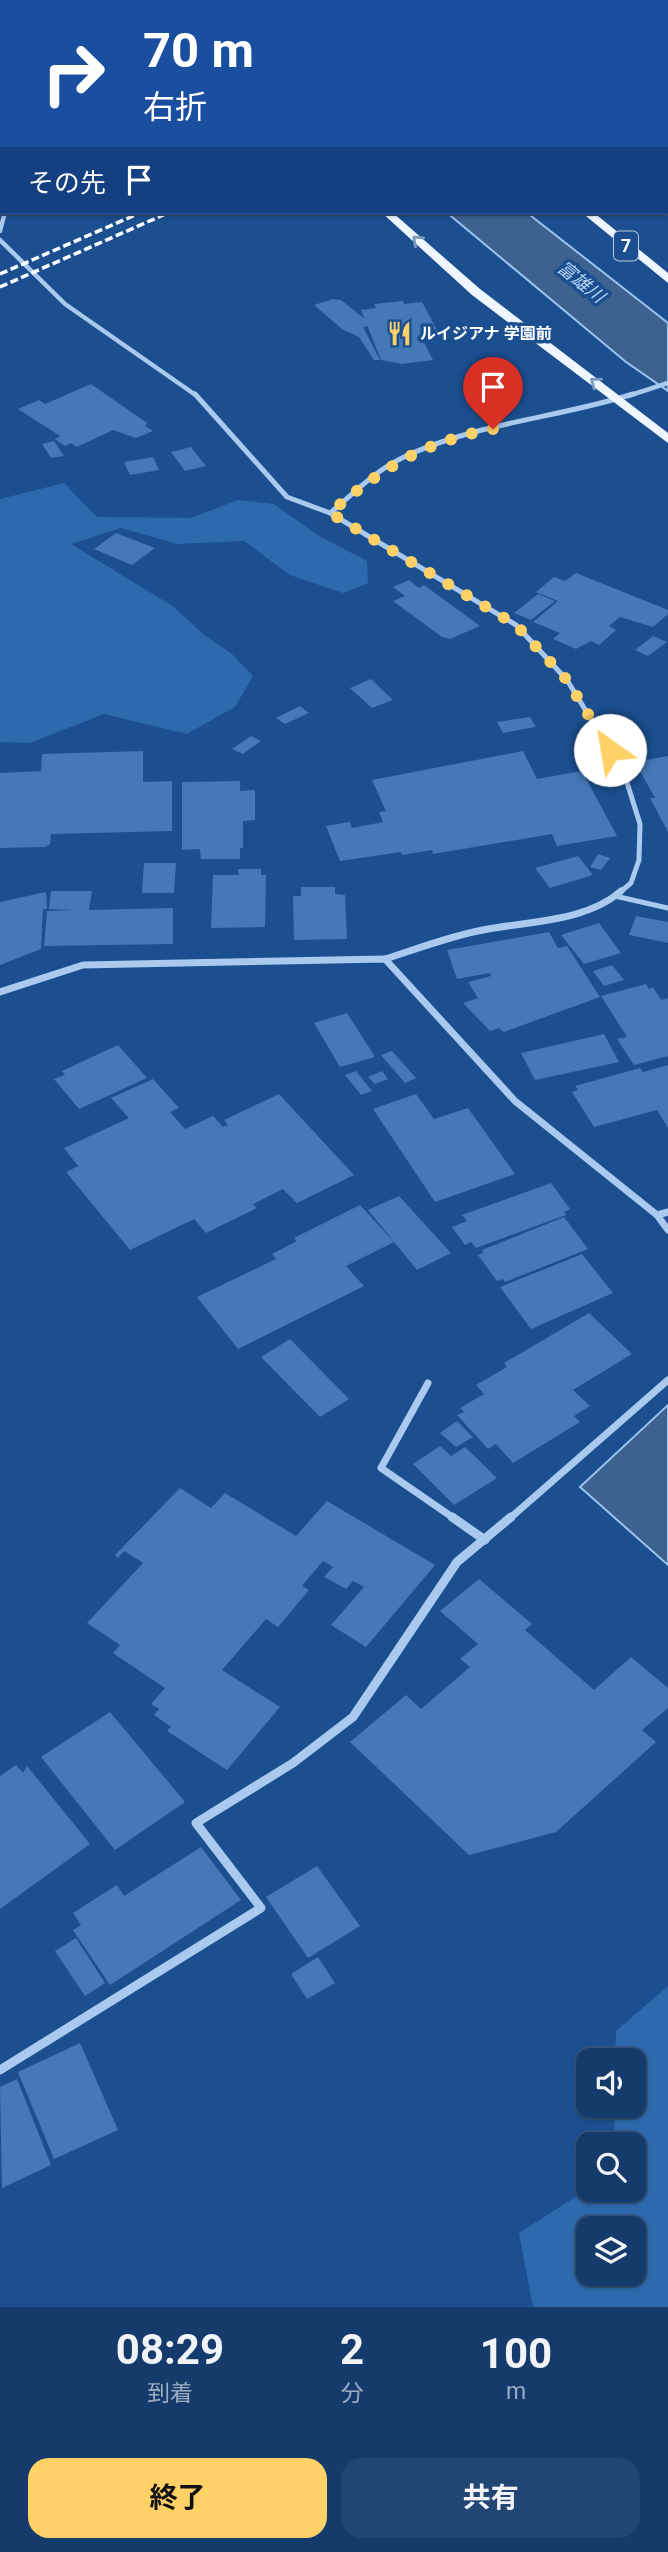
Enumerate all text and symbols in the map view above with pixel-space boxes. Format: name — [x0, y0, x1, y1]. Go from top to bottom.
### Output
text: 70 m — [143, 22, 254, 79]
icon: right — [28, 28, 119, 119]
text: 右折 — [143, 88, 207, 126]
icon: arrive — [120, 161, 158, 199]
text: その先 — [28, 168, 106, 198]
road number: 7 — [614, 232, 638, 260]
one-way arrow — [413, 236, 426, 248]
water label: 富雄川 — [554, 256, 610, 308]
restaurant icon: ルイジアナ 学園前 — [386, 319, 414, 347]
place label: ルイジアナ 学園前 — [420, 324, 552, 343]
pin — [463, 357, 523, 429]
icon: arrive — [474, 368, 512, 406]
one-way arrow — [590, 378, 602, 390]
position arrow — [573, 713, 647, 787]
map controls — [576, 2048, 646, 2286]
button: sound — [576, 2048, 646, 2118]
button: search — [576, 2132, 646, 2202]
button: layers — [576, 2216, 646, 2286]
text: 08:29 — [116, 2325, 224, 2374]
text: 2 — [340, 2325, 364, 2374]
text: 100 — [480, 2329, 552, 2378]
text: m — [506, 2378, 526, 2405]
text: 到着 — [147, 2380, 193, 2407]
text: 分 — [340, 2380, 363, 2407]
button: 終了 — [28, 2458, 327, 2538]
button: 共有 — [341, 2458, 640, 2538]

